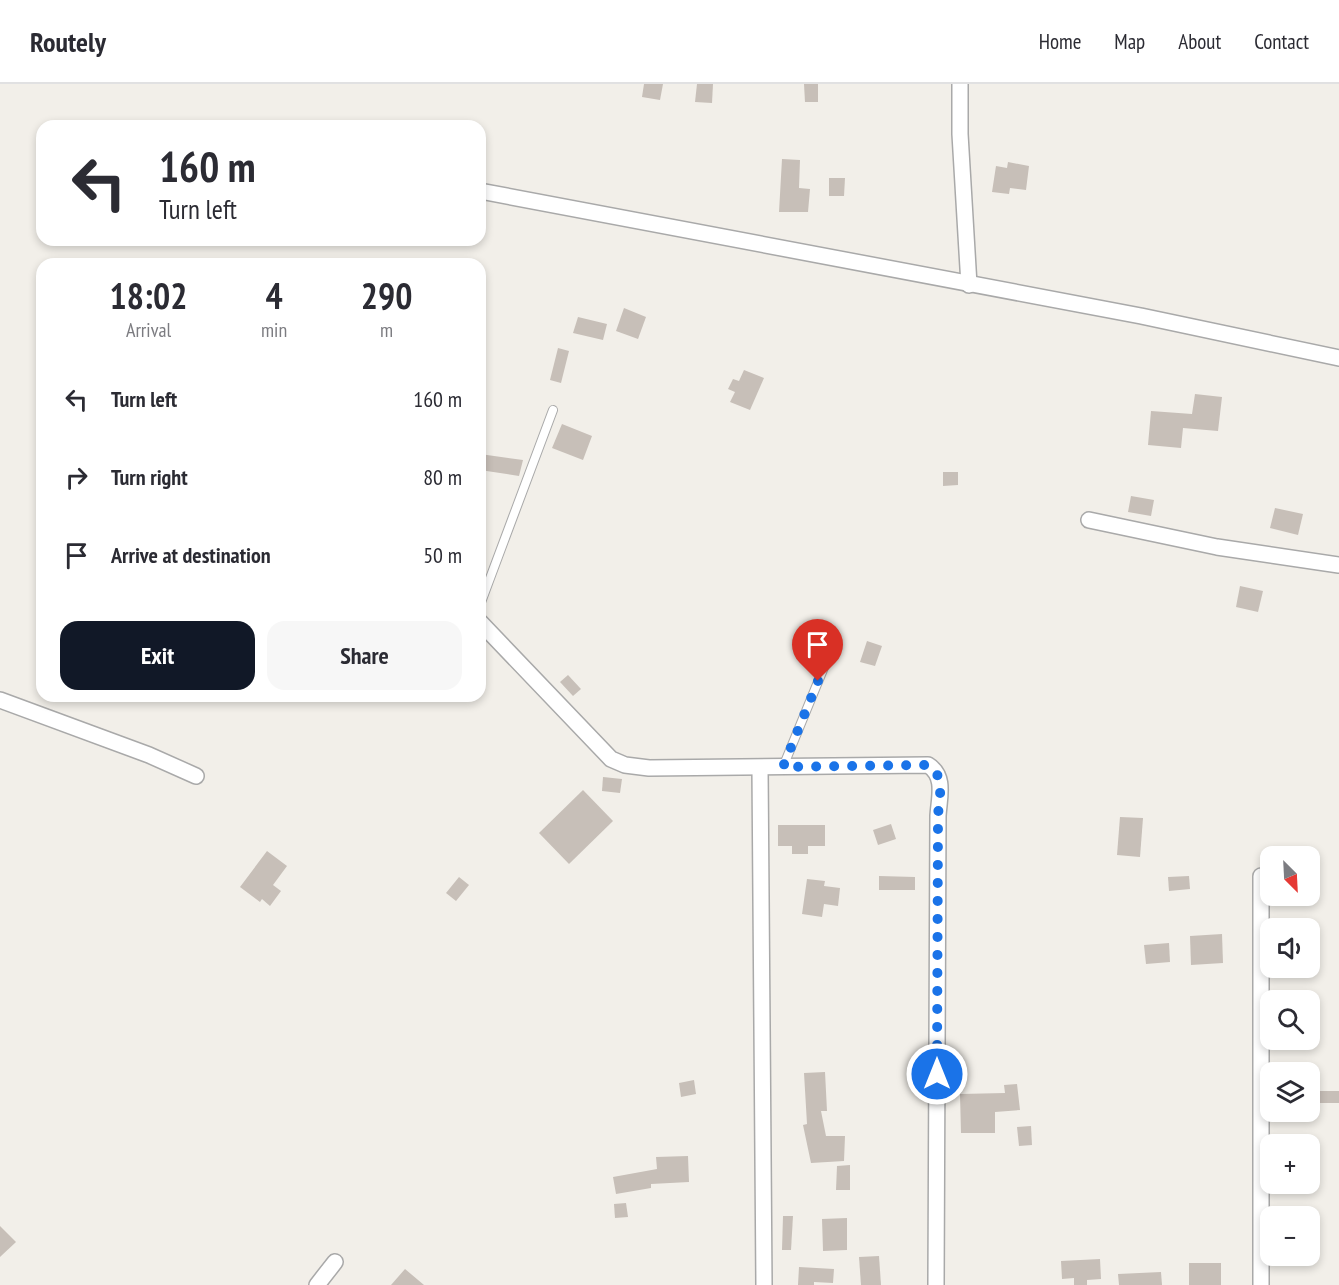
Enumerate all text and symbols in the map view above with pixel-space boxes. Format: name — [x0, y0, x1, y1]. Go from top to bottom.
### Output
text: Routely — [30, 23, 106, 60]
text: Home — [1039, 28, 1081, 55]
text: Map — [1114, 28, 1145, 55]
text: About — [1178, 28, 1221, 55]
text: Contact — [1254, 28, 1309, 55]
text: 160 m — [159, 139, 256, 194]
icon: left — [60, 144, 138, 222]
text: Turn left — [159, 192, 237, 226]
text: 18:02 — [110, 272, 187, 319]
text: 4 — [265, 272, 283, 319]
text: 290 — [361, 272, 412, 319]
text: Arrival — [126, 317, 171, 343]
text: min — [261, 317, 287, 343]
text: m — [380, 317, 393, 343]
icon: left — [60, 383, 93, 416]
text: Turn left — [111, 385, 177, 413]
text: 160 m — [413, 385, 462, 413]
icon: right — [60, 461, 93, 494]
text: Turn right — [111, 463, 188, 491]
text: 80 m — [423, 463, 462, 491]
icon: arrive — [60, 539, 93, 572]
text: Arrive at destination — [111, 541, 271, 569]
text: 50 m — [423, 541, 462, 569]
pin — [792, 619, 843, 681]
button: Exit — [60, 621, 255, 690]
button: Share — [267, 621, 462, 690]
icon: arrive — [801, 628, 834, 661]
north arrow — [1260, 846, 1320, 906]
map controls — [1260, 846, 1320, 1266]
button: sound — [1260, 918, 1320, 978]
button: search — [1260, 990, 1320, 1050]
position arrow — [905, 1042, 969, 1106]
button: layers — [1260, 1062, 1320, 1122]
button: + — [1260, 1134, 1320, 1194]
button: − — [1260, 1206, 1320, 1266]

